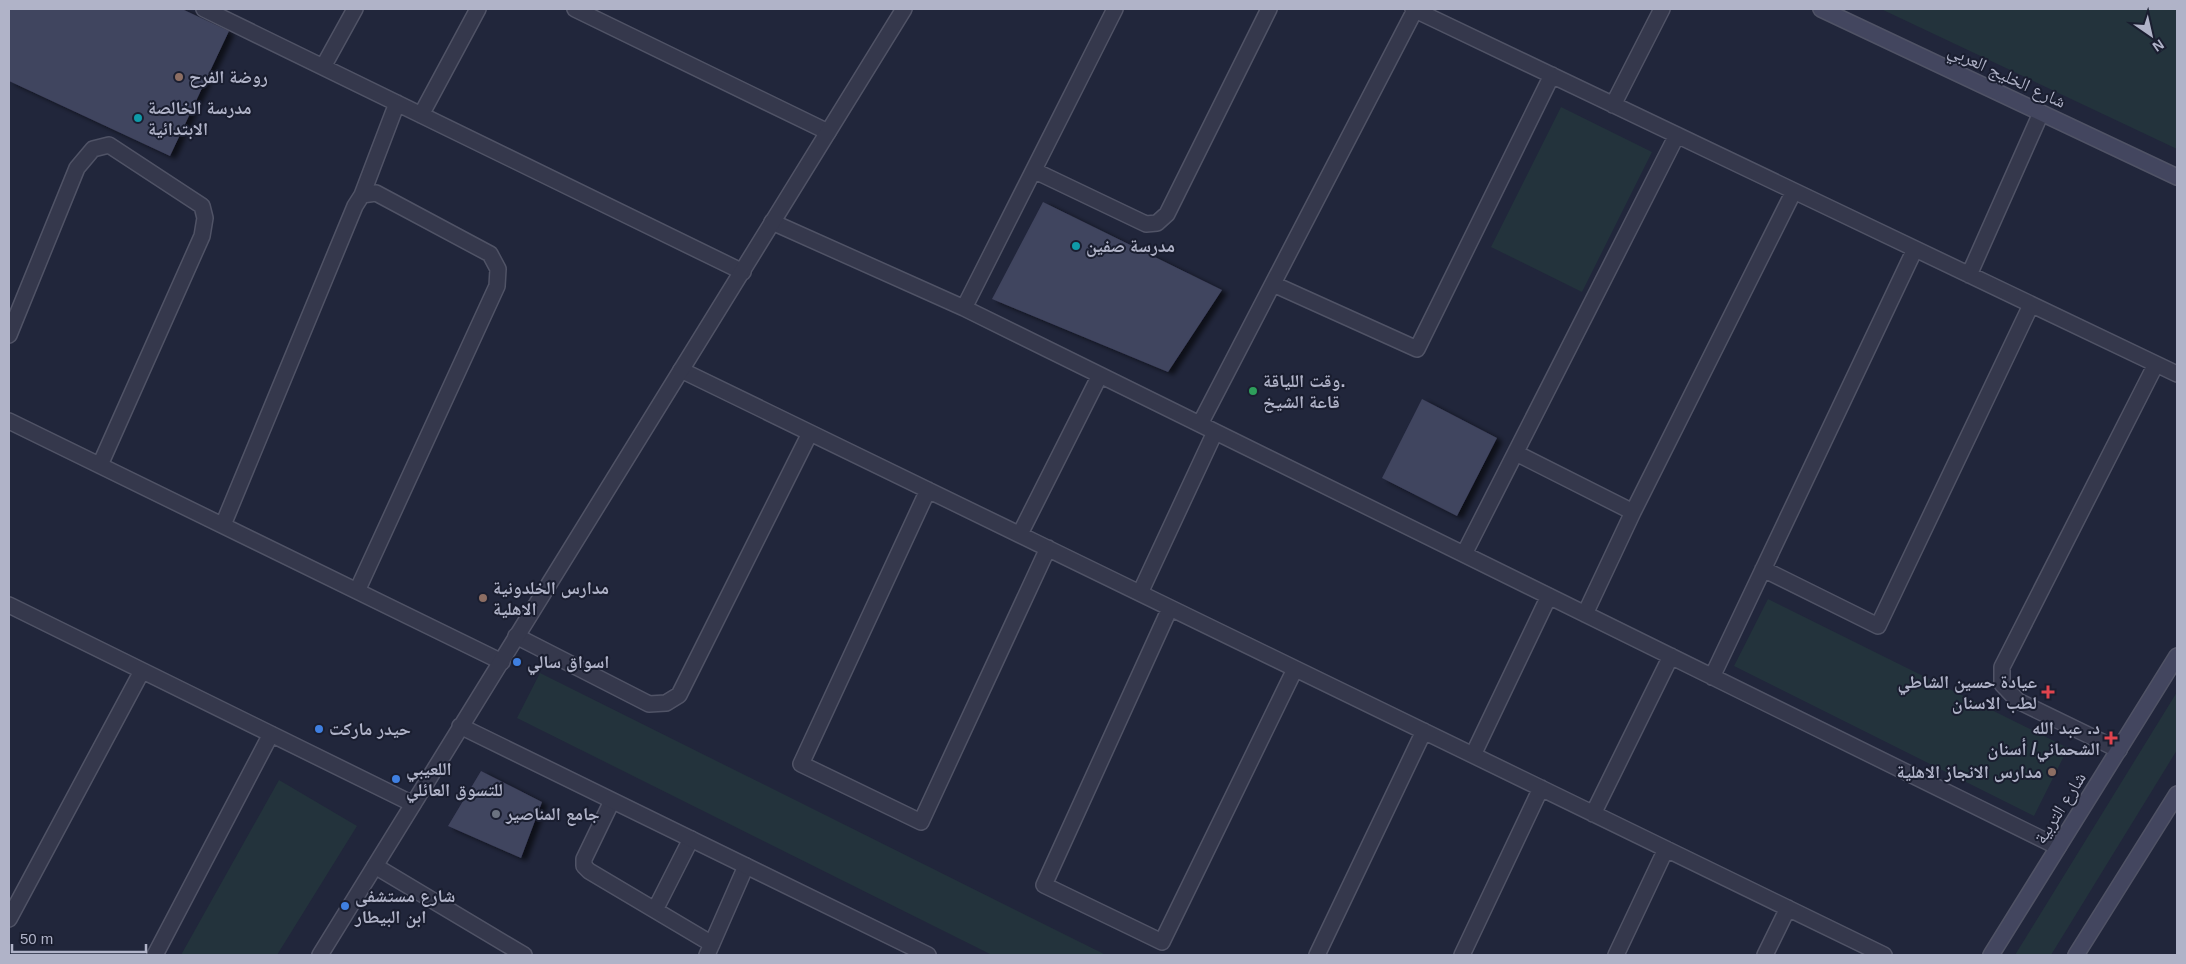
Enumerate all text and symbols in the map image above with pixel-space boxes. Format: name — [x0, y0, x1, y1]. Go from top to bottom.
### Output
north arrow — [2126, 10, 2176, 60]
text: N — [2150, 36, 2167, 55]
street label: شارع الخليج العربي — [1943, 40, 2069, 116]
place label: روضة الفرح — [189, 67, 268, 88]
marker: روضة الفرح — [173, 71, 185, 83]
place label: مدرسة الخالصة الابتدائية — [148, 98, 252, 140]
marker: مدرسة الخالصة الابتدائية — [132, 112, 144, 124]
place label: مدرسة صفين — [1086, 236, 1175, 257]
marker: مدرسة صفين — [1070, 240, 1082, 252]
place label: وقت اللياقة. قاعة الشيخ — [1263, 371, 1346, 414]
marker: وقت اللياقة. قاعة الشيخ — [1247, 385, 1259, 397]
place label: مدارس الخلدونية الاهلية — [493, 578, 609, 619]
marker: مدارس الخلدونية الاهلية — [477, 592, 489, 604]
place label: اسواق سالي — [527, 652, 609, 676]
marker: اسواق سالي — [511, 656, 523, 668]
place label: عيادة حسين الشاطي لطب الاسنان — [1897, 672, 2037, 714]
marker: عيادة حسين الشاطي لطب الاسنان — [2041, 685, 2055, 699]
place label: د. عبد الله الشحماني/ أسنان — [1988, 718, 2100, 763]
place label: حيدر ماركت — [329, 719, 411, 739]
marker: حيدر ماركت — [313, 723, 325, 735]
marker: د. عبد الله الشحماني/ أسنان — [2104, 731, 2118, 745]
place label: اللعيبي للتسوق العائلي — [406, 759, 503, 804]
place label: مدارس الانجاز الاهلية — [1897, 762, 2042, 783]
marker: مدارس الانجاز الاهلية — [2046, 766, 2058, 778]
street label: شارع التربية — [2030, 769, 2091, 848]
marker: اللعيبي للتسوق العائلي — [390, 773, 402, 785]
place label: جامع المناصير — [505, 804, 600, 826]
marker: جامع المناصير — [490, 808, 502, 820]
place label: شارع مستشفى ابن البيطار — [354, 886, 455, 928]
marker: شارع مستشفى ابن البيطار — [339, 900, 351, 912]
scale bar — [12, 922, 146, 954]
text: 50 m — [20, 930, 53, 947]

